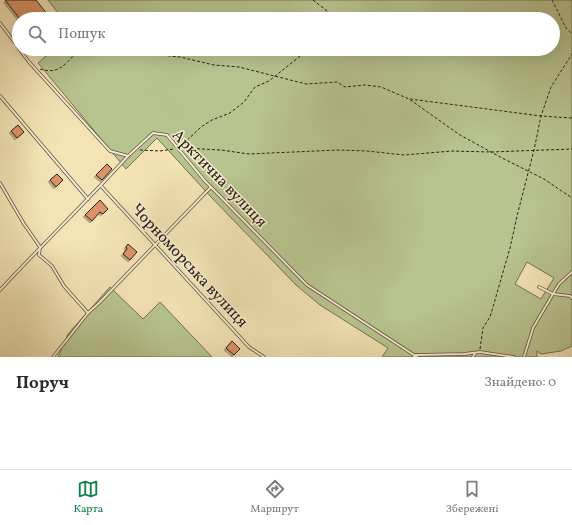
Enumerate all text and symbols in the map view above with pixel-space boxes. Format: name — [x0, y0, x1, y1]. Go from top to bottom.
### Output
search box — [12, 12, 560, 56]
icon: search — [26, 23, 48, 45]
text: Пошук — [58, 24, 106, 45]
street label: Арктична вулиця — [166, 125, 272, 233]
street label: Чорноморська вулиця — [126, 199, 252, 333]
text: Поруч — [16, 372, 69, 395]
text: Знайдено: 0 — [484, 374, 556, 392]
tab: Карта — [73, 478, 103, 517]
tab: Маршрут — [250, 478, 299, 517]
tab: Збережені — [446, 478, 498, 517]

